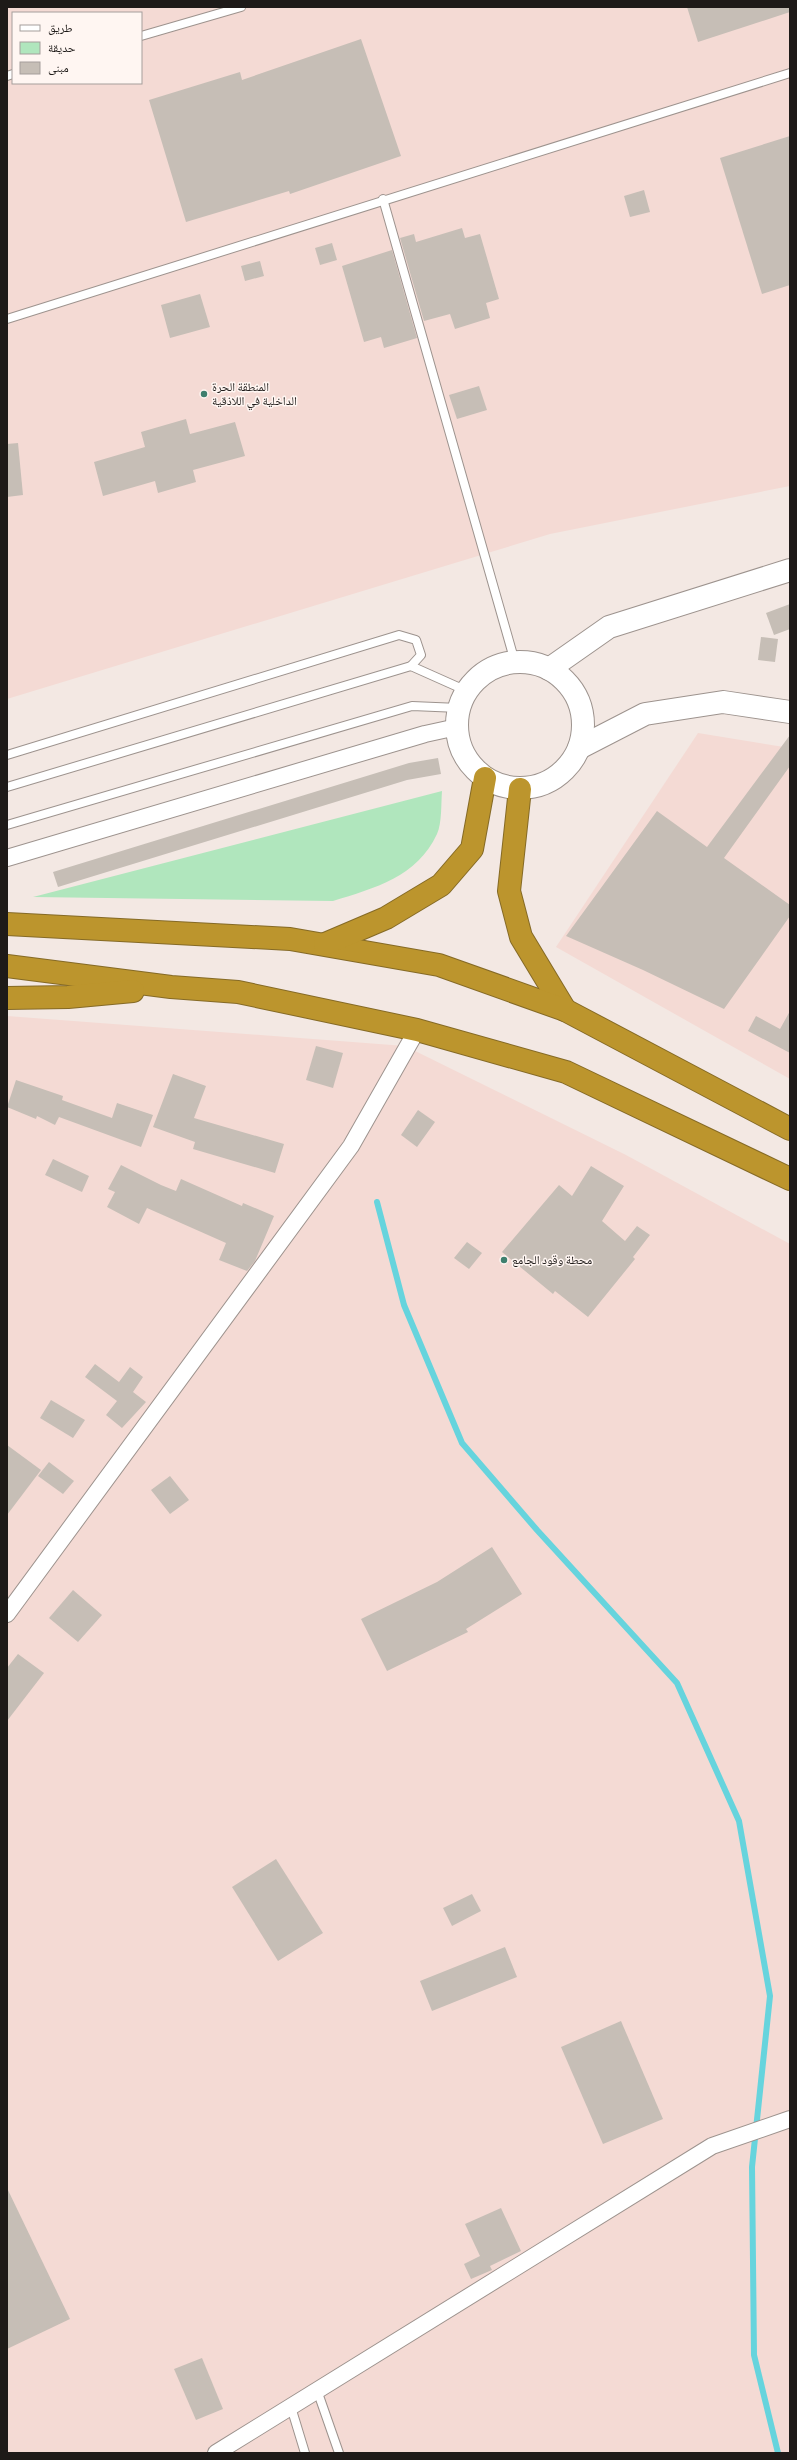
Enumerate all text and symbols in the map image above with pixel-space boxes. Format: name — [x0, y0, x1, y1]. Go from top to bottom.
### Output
legend — [12, 12, 142, 84]
text: طريق — [48, 20, 73, 37]
text: حديقة — [48, 40, 76, 57]
text: مبنى — [48, 60, 69, 77]
place label: المنطقة الحرة الداخلية في اللاذقية — [212, 379, 297, 411]
marker: المنطقة الحرة الداخلية في اللاذقية — [199, 389, 209, 399]
place label: محطة وقود الجامع — [512, 1252, 592, 1269]
marker: محطة وقود الجامع — [499, 1255, 509, 1265]

